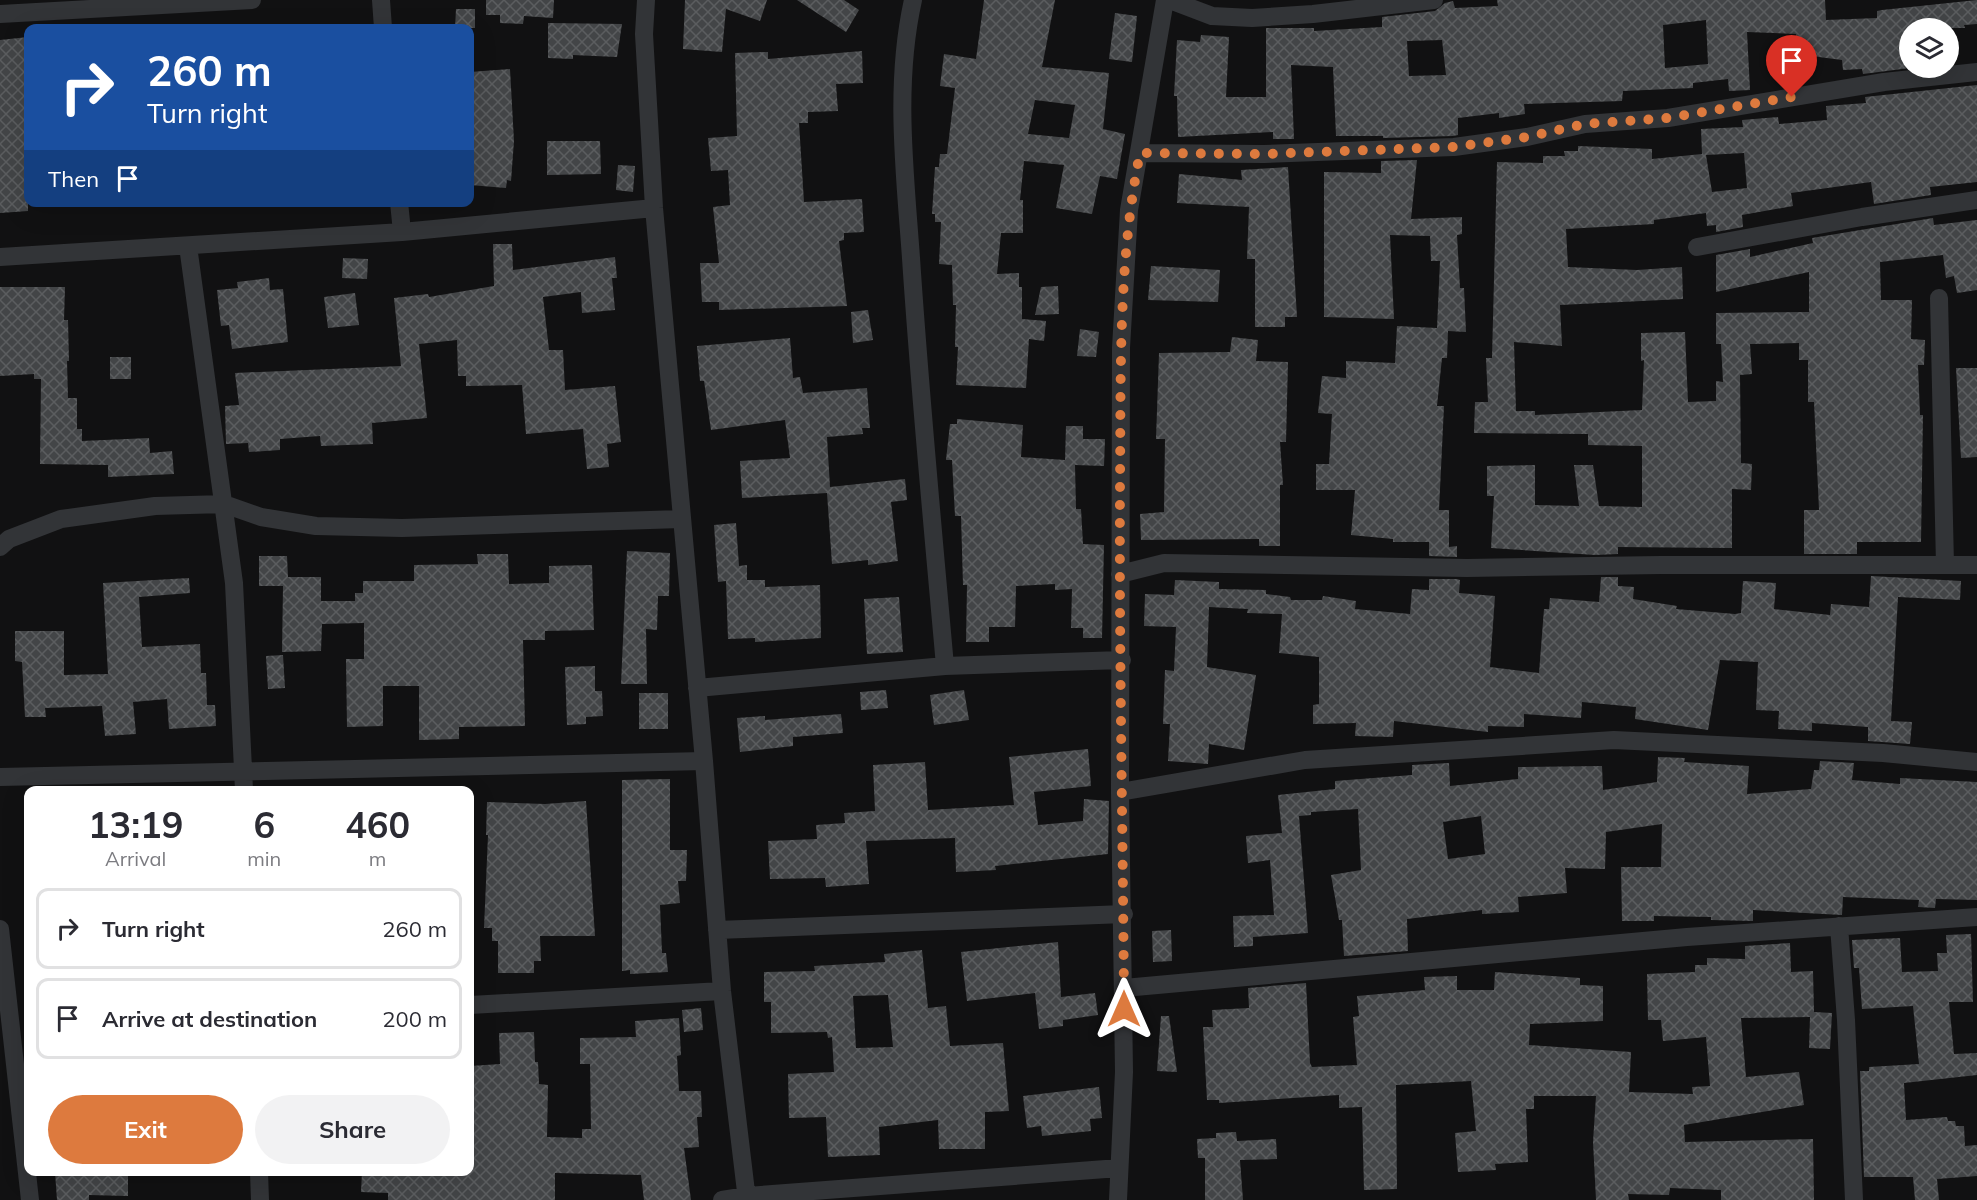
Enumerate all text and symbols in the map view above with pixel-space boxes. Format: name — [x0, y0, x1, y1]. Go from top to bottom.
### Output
map controls — [1899, 18, 1959, 78]
button: layers — [1899, 18, 1959, 78]
pin — [1766, 35, 1817, 97]
text: 260 m — [147, 44, 272, 97]
icon: arrive — [1775, 44, 1808, 77]
icon: right — [48, 48, 126, 126]
text: Turn right — [147, 96, 267, 130]
icon: arrive — [111, 162, 144, 195]
text: Then — [48, 165, 99, 193]
text: 13:19 — [88, 802, 183, 847]
text: 6 — [253, 802, 275, 847]
text: 460 — [345, 802, 410, 847]
text: Arrival — [105, 846, 166, 871]
text: min — [247, 846, 281, 871]
text: m — [369, 846, 386, 871]
icon: right — [51, 912, 84, 945]
text: Turn right — [102, 915, 205, 943]
text: 260 m — [382, 915, 447, 943]
position arrow — [1092, 977, 1156, 1041]
icon: arrive — [51, 1002, 84, 1035]
text: Arrive at destination — [102, 1005, 317, 1033]
text: 200 m — [382, 1005, 447, 1033]
button: Exit — [48, 1095, 243, 1164]
button: Share — [255, 1095, 450, 1164]

